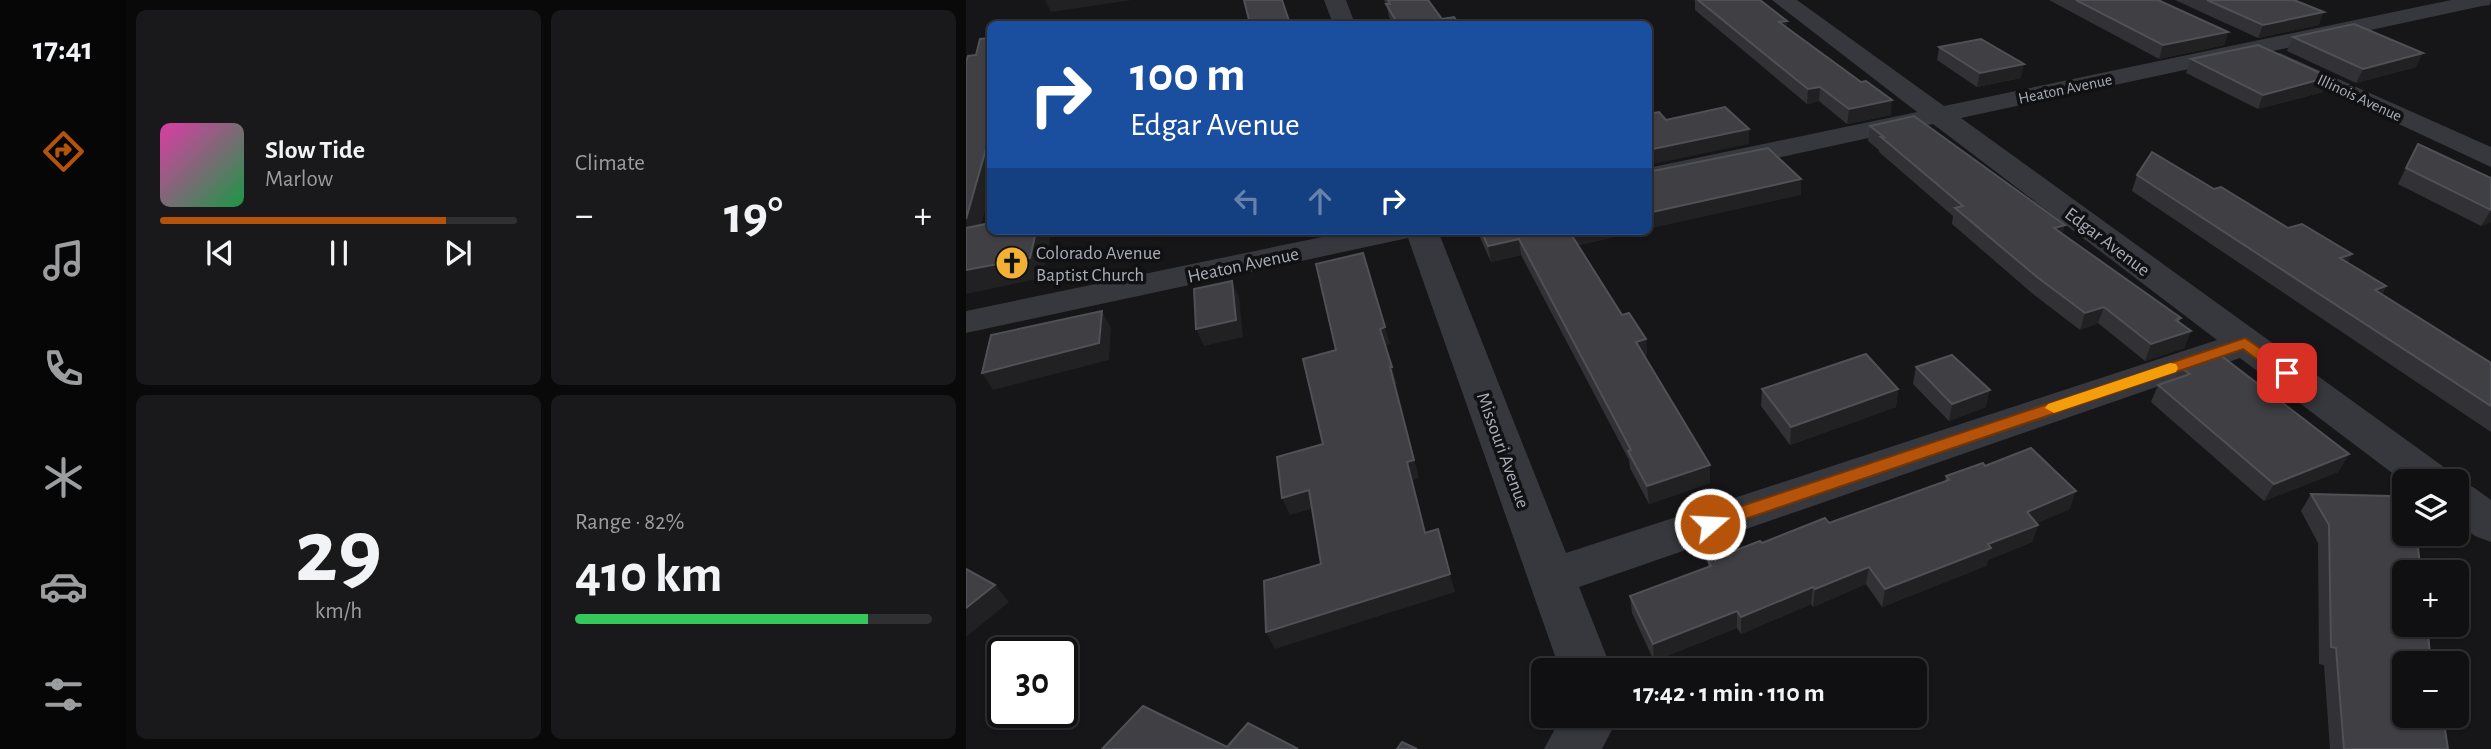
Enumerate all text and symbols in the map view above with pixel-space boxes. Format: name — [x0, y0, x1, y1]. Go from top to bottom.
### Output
text: 17:41 — [33, 33, 93, 65]
icon: right — [1015, 49, 1106, 140]
text: 100 m — [1130, 51, 1246, 100]
street label: Heaton Avenue — [2017, 71, 2114, 107]
street label: Illinois Avenue — [2315, 71, 2404, 124]
text: Edgar Avenue — [1130, 109, 1300, 141]
icon: directions — [39, 127, 88, 176]
text: Slow Tide — [265, 137, 365, 163]
text: Climate — [575, 152, 645, 175]
text: Marlow — [265, 168, 333, 191]
icon: left — [1228, 182, 1266, 220]
icon: ahead — [1301, 182, 1339, 220]
icon: right — [1374, 182, 1412, 220]
text: 19° — [724, 190, 783, 242]
text: − — [575, 197, 593, 235]
text: + — [914, 197, 932, 235]
street label: Edgar Avenue — [2061, 204, 2153, 280]
icon: previous — [201, 234, 239, 272]
icon: pause — [320, 234, 358, 272]
icon: next — [439, 234, 477, 272]
icon: music — [39, 236, 88, 285]
church icon: Colorado Avenue Baptist Church — [993, 244, 1031, 282]
place label: Colorado Avenue Baptist Church — [1036, 244, 1161, 285]
street label: Heaton Avenue — [1186, 244, 1301, 287]
pin — [2257, 343, 2317, 403]
icon: phone — [39, 344, 88, 393]
icon: arrive — [2268, 354, 2306, 392]
street label: Missouri Avenue — [1473, 390, 1532, 511]
icon: climate — [39, 453, 88, 502]
map controls — [2392, 469, 2469, 728]
button: layers — [2392, 469, 2469, 546]
position arrow — [1673, 487, 1747, 561]
text: 29 — [295, 507, 382, 598]
text: Range · 82% — [575, 511, 685, 534]
text: 410 km — [575, 549, 723, 601]
button: + — [2392, 560, 2469, 637]
icon: car — [39, 562, 88, 611]
text: km/h — [315, 600, 362, 623]
speed limit sign: 30 — [987, 637, 1078, 728]
button: − — [2392, 651, 2469, 728]
icon: filters — [39, 670, 88, 719]
text: 17:42 · 1 min · 110 m — [1633, 680, 1825, 706]

